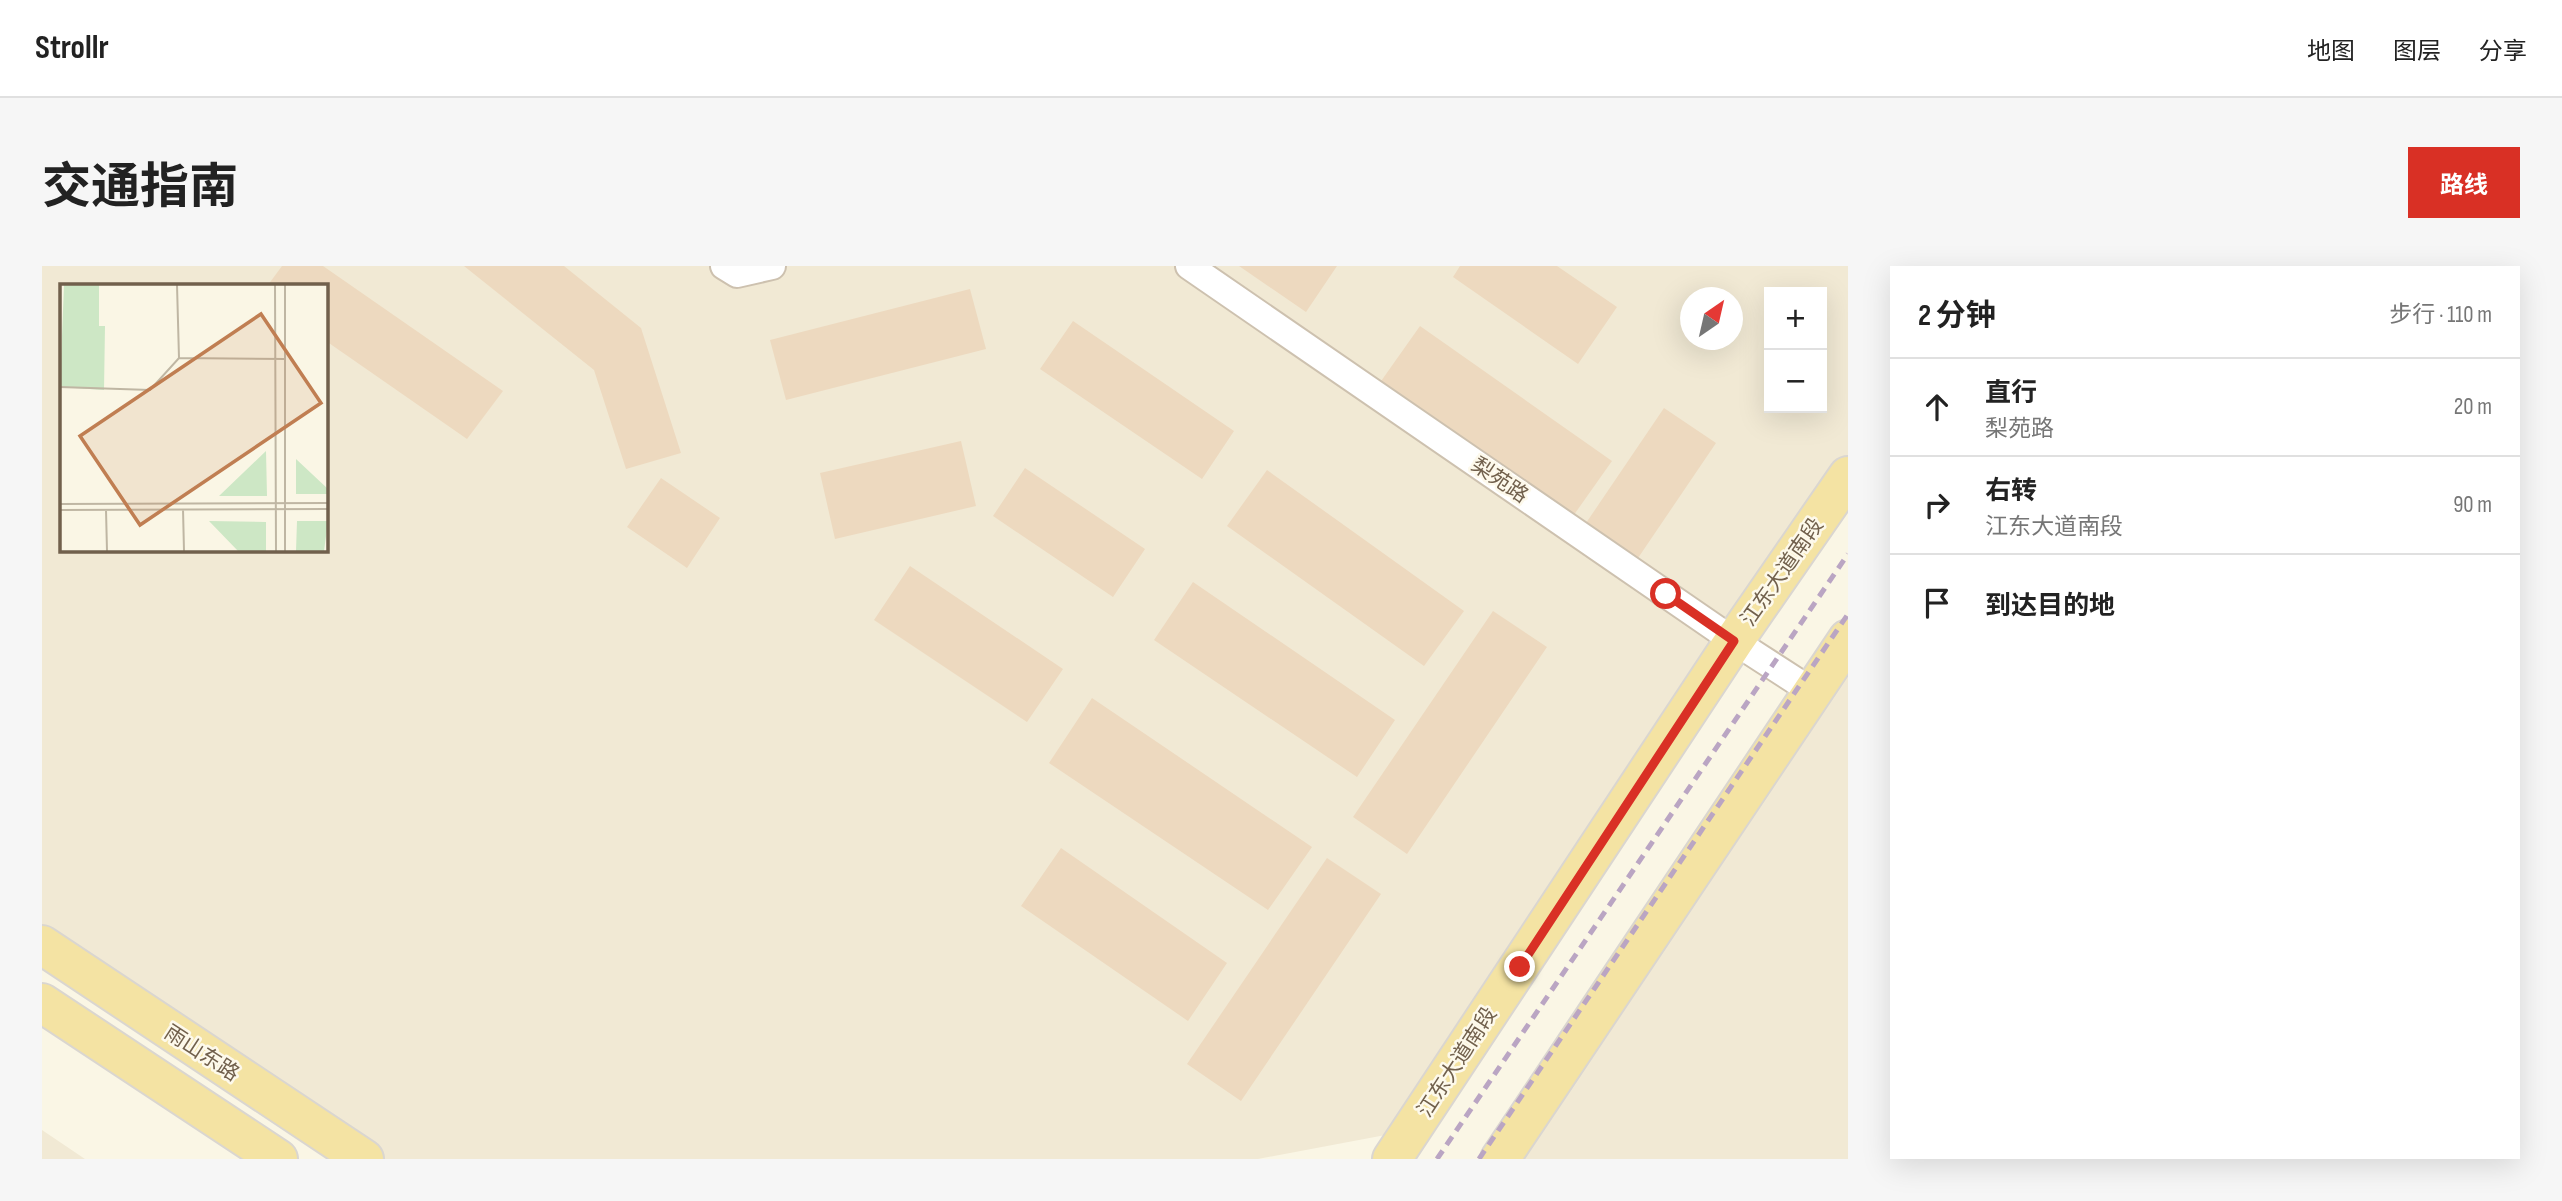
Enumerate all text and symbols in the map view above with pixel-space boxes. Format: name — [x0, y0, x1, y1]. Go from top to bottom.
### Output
text: Strollr — [35, 28, 109, 68]
text: 地图 — [2307, 37, 2355, 66]
text: 图层 — [2393, 37, 2441, 66]
text: 分享 — [2479, 37, 2527, 66]
button: 路线 — [2408, 147, 2520, 218]
text: 交通指南 — [42, 159, 238, 218]
inset map — [60, 284, 327, 551]
north arrow — [1680, 287, 1743, 350]
map controls — [1764, 287, 1827, 413]
button: + — [1764, 287, 1827, 350]
text: 2 分钟 — [1918, 298, 1996, 334]
text: 步行 · 110 m — [2389, 301, 2492, 329]
button: − — [1764, 350, 1827, 413]
text: 直行 — [1985, 378, 2037, 409]
icon: ahead — [1918, 388, 1956, 426]
text: 20 m — [2454, 393, 2492, 421]
text: 梨苑路 — [1985, 415, 2054, 443]
street label: 梨苑路 — [1467, 452, 1533, 508]
text: 右转 — [1985, 476, 2037, 507]
icon: right — [1918, 486, 1956, 524]
text: 90 m — [2453, 491, 2492, 519]
text: 江东大道南段 — [1985, 513, 2123, 541]
street label: 江东大道南段 — [1736, 514, 1829, 631]
route start — [1650, 578, 1681, 609]
icon: arrive — [1918, 584, 1956, 622]
text: 到达目的地 — [1985, 591, 2115, 622]
route end — [1504, 951, 1535, 982]
street label: 江东大道南段 — [1413, 1003, 1502, 1122]
street label: 雨山东路 — [160, 1020, 244, 1087]

